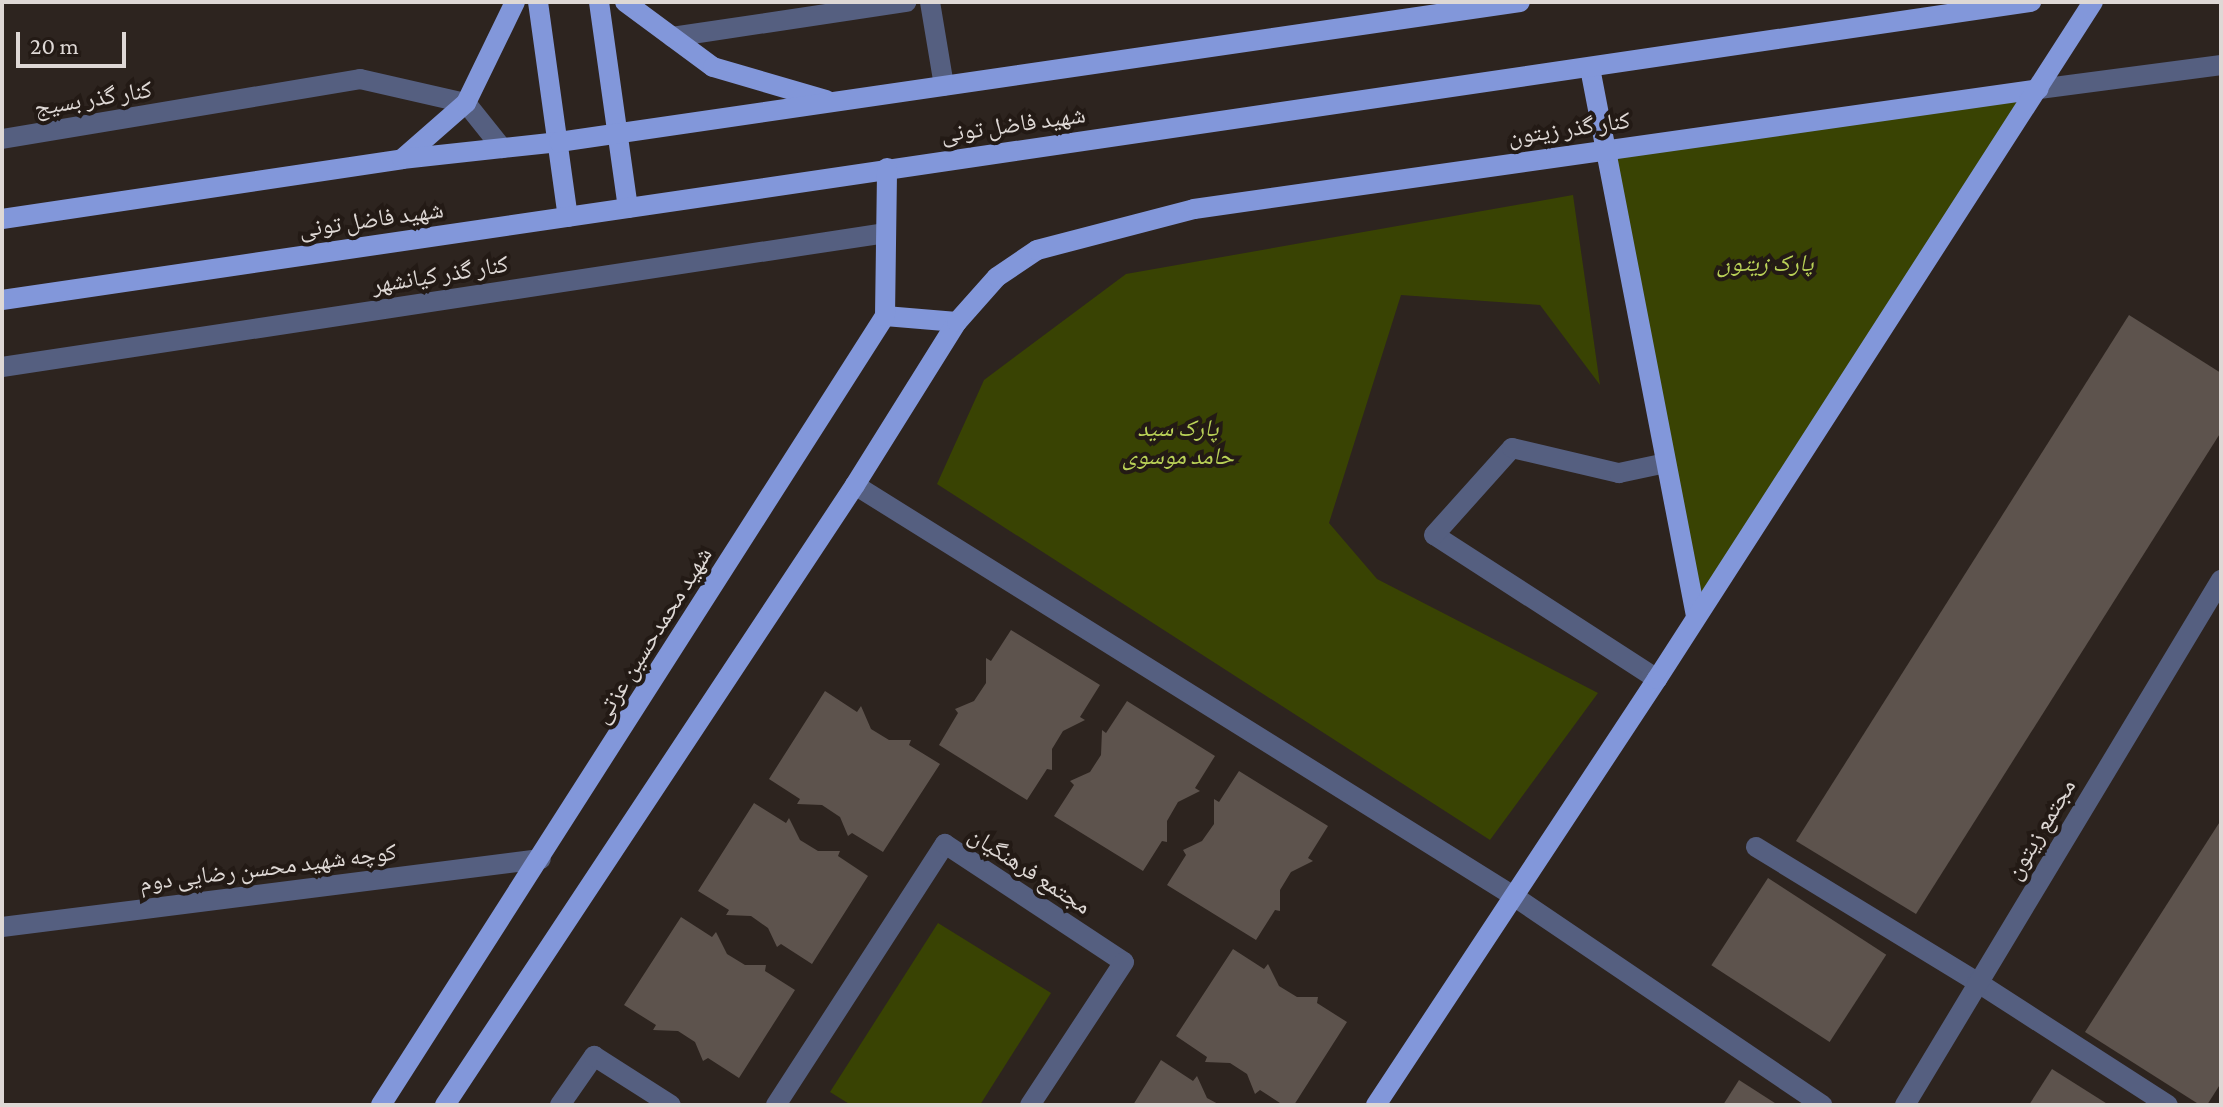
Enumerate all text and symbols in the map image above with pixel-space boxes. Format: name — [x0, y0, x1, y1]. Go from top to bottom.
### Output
scale bar — [20, 16, 130, 66]
text: 20 m — [30, 32, 79, 59]
street label: کنار گذر بسیج — [32, 74, 154, 122]
street label: شهید فاضل تونی — [939, 100, 1087, 148]
street label: کنار گذر زیتون — [1506, 105, 1632, 151]
street label: شهید فاضل تونی — [297, 195, 445, 243]
street label: کنار گذر کیانشهر — [370, 249, 510, 299]
park label: پارک زیتون — [1717, 249, 1813, 277]
park label: پارک سید حامد موسوی — [1122, 414, 1234, 470]
street label: شهید محمدحسین عزتی — [586, 541, 718, 729]
street label: مجتمع زیتون — [1999, 773, 2081, 885]
street label: مجتمع فرهنگیان — [963, 820, 1097, 920]
street label: کوچه شهید محسن رضایی دوم — [138, 837, 398, 897]

